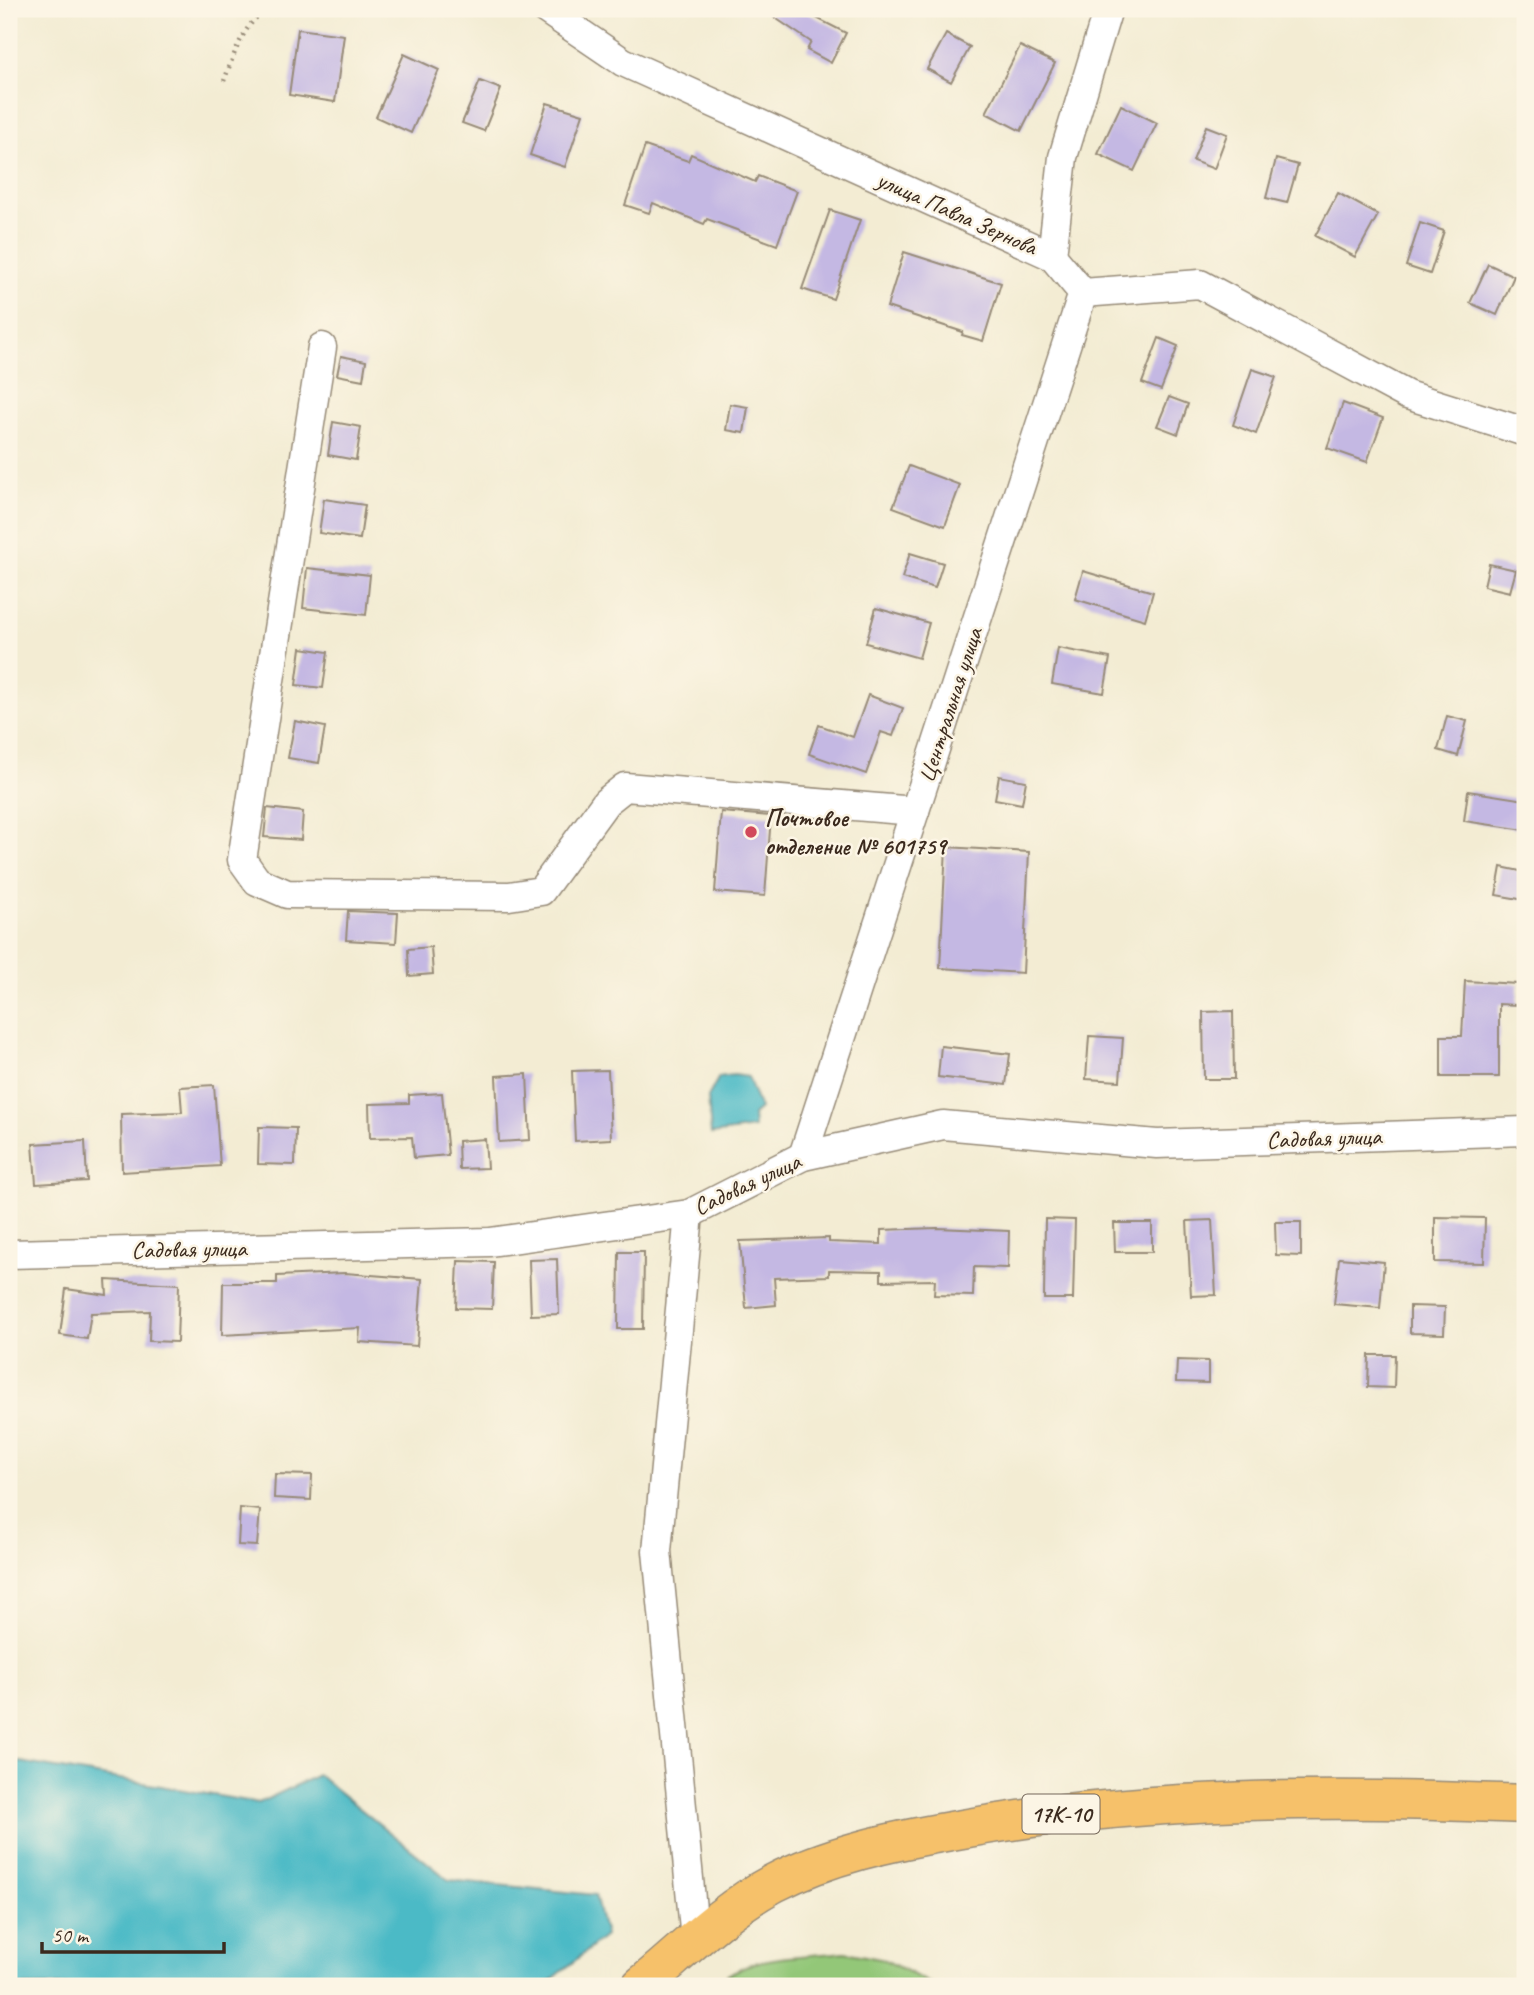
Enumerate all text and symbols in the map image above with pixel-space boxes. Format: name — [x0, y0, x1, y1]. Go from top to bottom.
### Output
street label: улица Павла Зернова — [871, 164, 1043, 262]
street label: Центральная улица — [911, 622, 990, 786]
place label: Почтовое отделение № 601759 — [765, 803, 948, 861]
marker: Почтовое отделение № 601759 — [743, 824, 759, 840]
street label: Садовая улица — [1266, 1121, 1384, 1155]
street label: Садовая улица — [688, 1145, 807, 1222]
street label: Садовая улица — [131, 1233, 248, 1265]
road number: 17К-10 — [1023, 1795, 1100, 1834]
scale bar — [42, 1911, 224, 1955]
text: 50 m — [52, 1922, 90, 1948]

